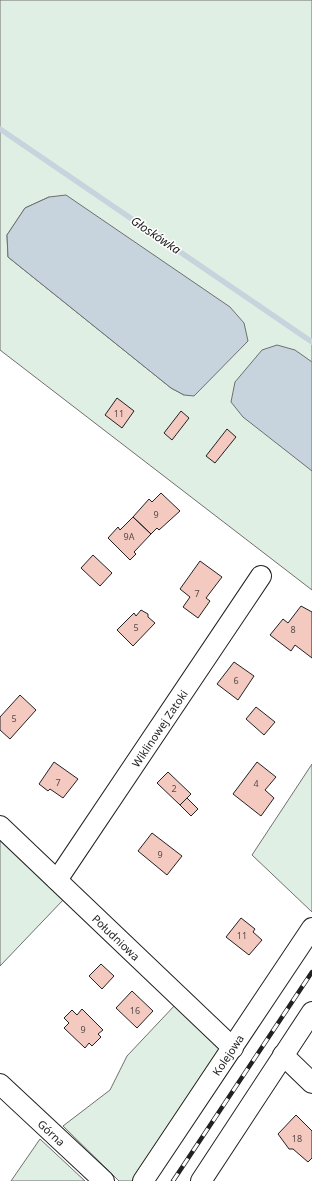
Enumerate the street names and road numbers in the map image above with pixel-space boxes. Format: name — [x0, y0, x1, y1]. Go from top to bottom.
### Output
street label: Wiklinowej Zatoki — [128, 686, 190, 770]
street label: Południowa — [89, 911, 144, 963]
street label: Kolejowa — [208, 1031, 247, 1078]
street label: Górna — [35, 1116, 69, 1149]

